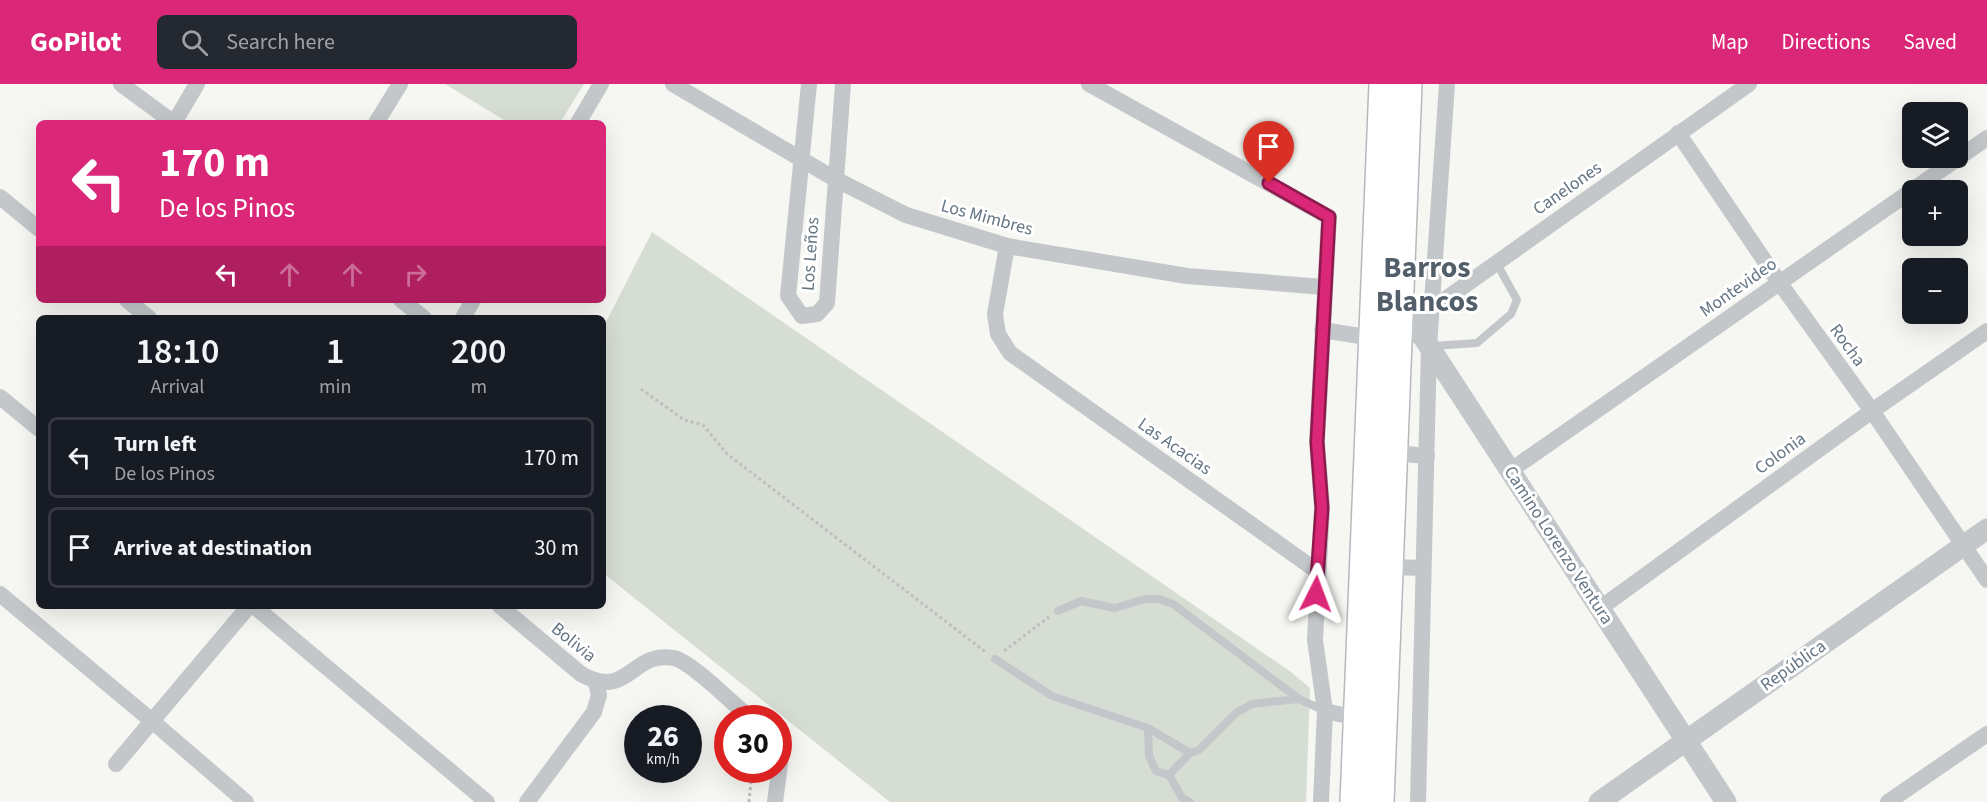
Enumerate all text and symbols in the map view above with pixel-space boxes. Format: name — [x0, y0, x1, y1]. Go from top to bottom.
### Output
search box — [157, 15, 577, 69]
text: GoPilot — [30, 22, 121, 62]
icon: search — [178, 26, 211, 59]
text: Search here — [226, 26, 335, 58]
text: Map — [1711, 27, 1749, 57]
text: Directions — [1782, 27, 1870, 57]
text: Saved — [1903, 27, 1957, 57]
map controls — [1902, 102, 1968, 324]
button: layers — [1902, 102, 1968, 168]
pin — [1243, 121, 1294, 183]
icon: arrive — [1252, 130, 1285, 163]
text: 170 m — [159, 133, 270, 193]
icon: left — [60, 144, 138, 222]
street label: Canelones — [1528, 156, 1607, 221]
button: + — [1902, 180, 1968, 246]
text: De los Pinos — [159, 189, 295, 228]
street label: Los Mimbres — [938, 193, 1036, 242]
street label: Los Leños — [795, 216, 826, 292]
district label: Barros Blancos — [1376, 246, 1478, 323]
street label: Montevideo — [1695, 252, 1782, 323]
icon: left — [210, 258, 243, 291]
icon: ahead — [273, 258, 306, 291]
icon: ahead — [336, 258, 369, 291]
icon: right — [399, 258, 432, 291]
button: − — [1902, 258, 1968, 324]
street label: Rocha — [1824, 319, 1871, 372]
text: 18:10 — [136, 326, 219, 377]
text: 1 — [326, 326, 344, 377]
text: 200 — [451, 326, 506, 377]
text: Arrival — [151, 373, 204, 401]
text: min — [319, 373, 351, 401]
text: m — [470, 373, 487, 401]
street label: Las Acacias — [1133, 412, 1217, 481]
street label: Colonia — [1750, 426, 1811, 480]
text: Turn left — [114, 428, 196, 460]
icon: left — [63, 441, 96, 474]
text: 170 m — [524, 442, 579, 474]
text: De los Pinos — [114, 460, 215, 488]
street label: Camino Lorenzo Ventura — [1498, 461, 1619, 629]
icon: arrive — [63, 531, 96, 564]
text: Arrive at destination — [114, 532, 312, 564]
text: 30 m — [534, 532, 579, 564]
position arrow — [1284, 562, 1348, 626]
street label: Bolivia — [546, 617, 601, 668]
street label: República — [1755, 634, 1831, 697]
speed limit sign: 30 — [714, 705, 792, 783]
text: 26 — [647, 715, 679, 758]
text: km/h — [646, 749, 680, 770]

